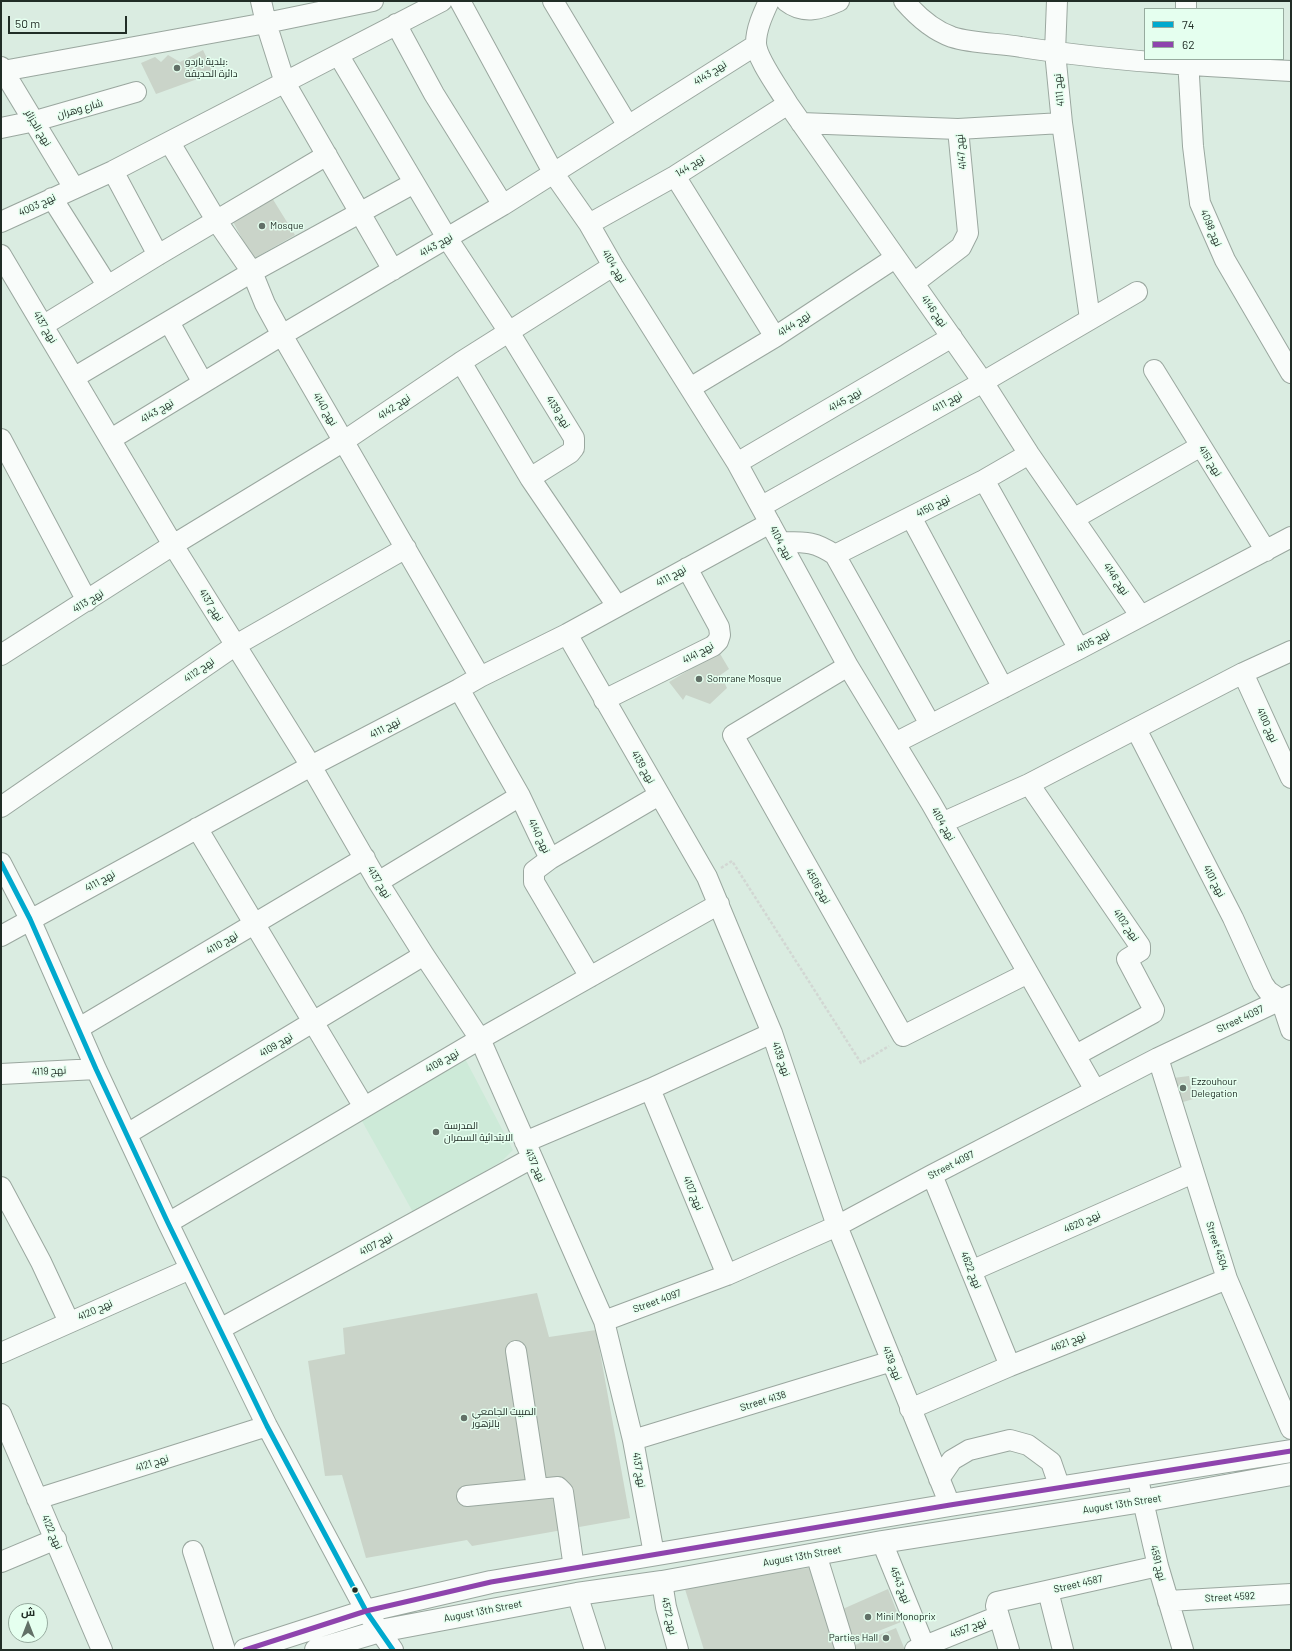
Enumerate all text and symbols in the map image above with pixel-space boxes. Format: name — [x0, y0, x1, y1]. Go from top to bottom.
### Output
scale bar — [10, 8, 129, 34]
legend — [1144, 8, 1284, 60]
text: 50 m — [15, 16, 40, 30]
text: 74 — [1182, 17, 1194, 31]
text: 62 — [1182, 37, 1195, 51]
place label: بلدية باردو: دائرة الحديقة — [185, 56, 238, 80]
street label: نهج 4143 — [691, 58, 729, 88]
marker: بلدية باردو: دائرة الحديقة — [172, 63, 182, 73]
street label: نهج 4111 — [1051, 73, 1067, 107]
street label: شارع وهران — [56, 97, 104, 121]
street label: نهج الجزائر — [22, 108, 54, 148]
street label: نهج 4147 — [953, 134, 969, 170]
street label: نهج 144 — [673, 152, 707, 180]
street label: نهج 4003 — [17, 191, 57, 219]
street label: نهج 4098 — [1198, 208, 1224, 248]
place label: Mosque — [270, 220, 304, 232]
marker: Mosque — [257, 221, 267, 231]
street label: نهج 4143 — [417, 231, 455, 259]
street label: نهج 4104 — [599, 247, 629, 285]
street label: نهج 4146 — [918, 293, 950, 329]
street label: نهج 4137 — [31, 309, 59, 345]
street label: نهج 4144 — [775, 309, 813, 339]
street label: نهج 4145 — [826, 386, 864, 414]
street label: نهج 4111 — [930, 389, 964, 415]
street label: نهج 4140 — [310, 390, 340, 428]
street label: نهج 4142 — [376, 392, 412, 422]
street label: نهج 4139 — [543, 394, 573, 430]
street label: نهج 4143 — [138, 397, 176, 425]
street label: نهج 4151 — [1196, 443, 1224, 479]
street label: نهج 4150 — [914, 492, 952, 520]
street label: نهج 4104 — [767, 524, 795, 562]
street label: نهج 4146 — [1101, 561, 1131, 597]
street label: نهج 4111 — [654, 563, 688, 589]
street label: نهج 4113 — [70, 587, 106, 615]
street label: نهج 4137 — [197, 587, 225, 623]
street label: نهج 4105 — [1074, 627, 1112, 655]
street label: نهج 4141 — [680, 640, 716, 666]
street label: نهج 4112 — [181, 655, 217, 685]
place label: Somrane Mosque — [707, 673, 782, 685]
marker: Somrane Mosque — [694, 674, 704, 684]
street label: نهج 4100 — [1254, 706, 1280, 744]
street label: نهج 4111 — [368, 715, 402, 741]
street label: نهج 4139 — [629, 748, 657, 786]
street label: نهج 4104 — [929, 805, 957, 843]
street label: نهج 4140 — [526, 817, 552, 855]
street label: نهج 4101 — [1201, 863, 1227, 899]
street label: نهج 4137 — [365, 864, 393, 900]
street label: نهج 4506 — [803, 866, 833, 906]
street label: نهج 4111 — [83, 868, 117, 894]
street label: نهج 4102 — [1111, 907, 1141, 943]
street label: نهج 4110 — [204, 929, 240, 957]
street label: Street 4097 — [1215, 1003, 1265, 1035]
street label: نهج 4109 — [257, 1030, 295, 1060]
street label: نهج 4139 — [769, 1040, 793, 1078]
street label: نهج 4108 — [423, 1047, 461, 1075]
street label: نهج 4119 — [32, 1064, 66, 1078]
place label: Ezzouhour Delegation — [1191, 1076, 1238, 1100]
marker: Ezzouhour Delegation — [1178, 1083, 1188, 1093]
place label: المدرسة الابتدائية السمران — [444, 1120, 513, 1144]
marker: المدرسة الابتدائية السمران — [431, 1127, 441, 1137]
street label: نهج 4137 — [522, 1146, 548, 1184]
street label: Street 4097 — [926, 1148, 976, 1182]
street label: نهج 4107 — [680, 1174, 706, 1212]
street label: نهج 4620 — [1062, 1209, 1102, 1235]
street label: Street 4504 — [1203, 1220, 1231, 1272]
street label: نهج 4107 — [357, 1230, 395, 1258]
street label: نهج 4622 — [958, 1250, 984, 1290]
street label: Street 4097 — [631, 1287, 683, 1315]
street label: نهج 4120 — [76, 1297, 114, 1323]
street label: نهج 4621 — [1049, 1330, 1087, 1354]
street label: نهج 4139 — [880, 1344, 904, 1382]
street label: Street 4138 — [738, 1388, 788, 1414]
place label: المبيت الجامعي بالزهور — [472, 1406, 536, 1430]
marker: المبيت الجامعي بالزهور — [459, 1413, 469, 1423]
street label: نهج 4137 — [630, 1451, 648, 1489]
street label: نهج 4121 — [134, 1452, 170, 1474]
street label: August 13th Street — [1082, 1492, 1162, 1516]
street label: نهج 4122 — [39, 1513, 65, 1551]
street label: August 13th Street — [762, 1543, 842, 1569]
street label: نهج 4591 — [1148, 1544, 1168, 1582]
street label: نهج 4543 — [887, 1565, 913, 1605]
street label: Street 4587 — [1052, 1573, 1104, 1595]
unlabelled marker — [350, 1585, 360, 1595]
street label: Street 4592 — [1204, 1590, 1256, 1604]
street label: نهج 4572 — [659, 1596, 679, 1636]
street label: August 13th Street — [443, 1598, 523, 1624]
north arrow — [8, 1603, 48, 1643]
text: ش — [21, 1605, 35, 1618]
place label: Mini Monoprix — [876, 1611, 935, 1623]
marker: Mini Monoprix — [863, 1612, 873, 1622]
street label: نهج 4557 — [948, 1615, 988, 1641]
place label: Parties Hall — [829, 1632, 878, 1644]
marker: Parties Hall — [881, 1633, 891, 1643]

